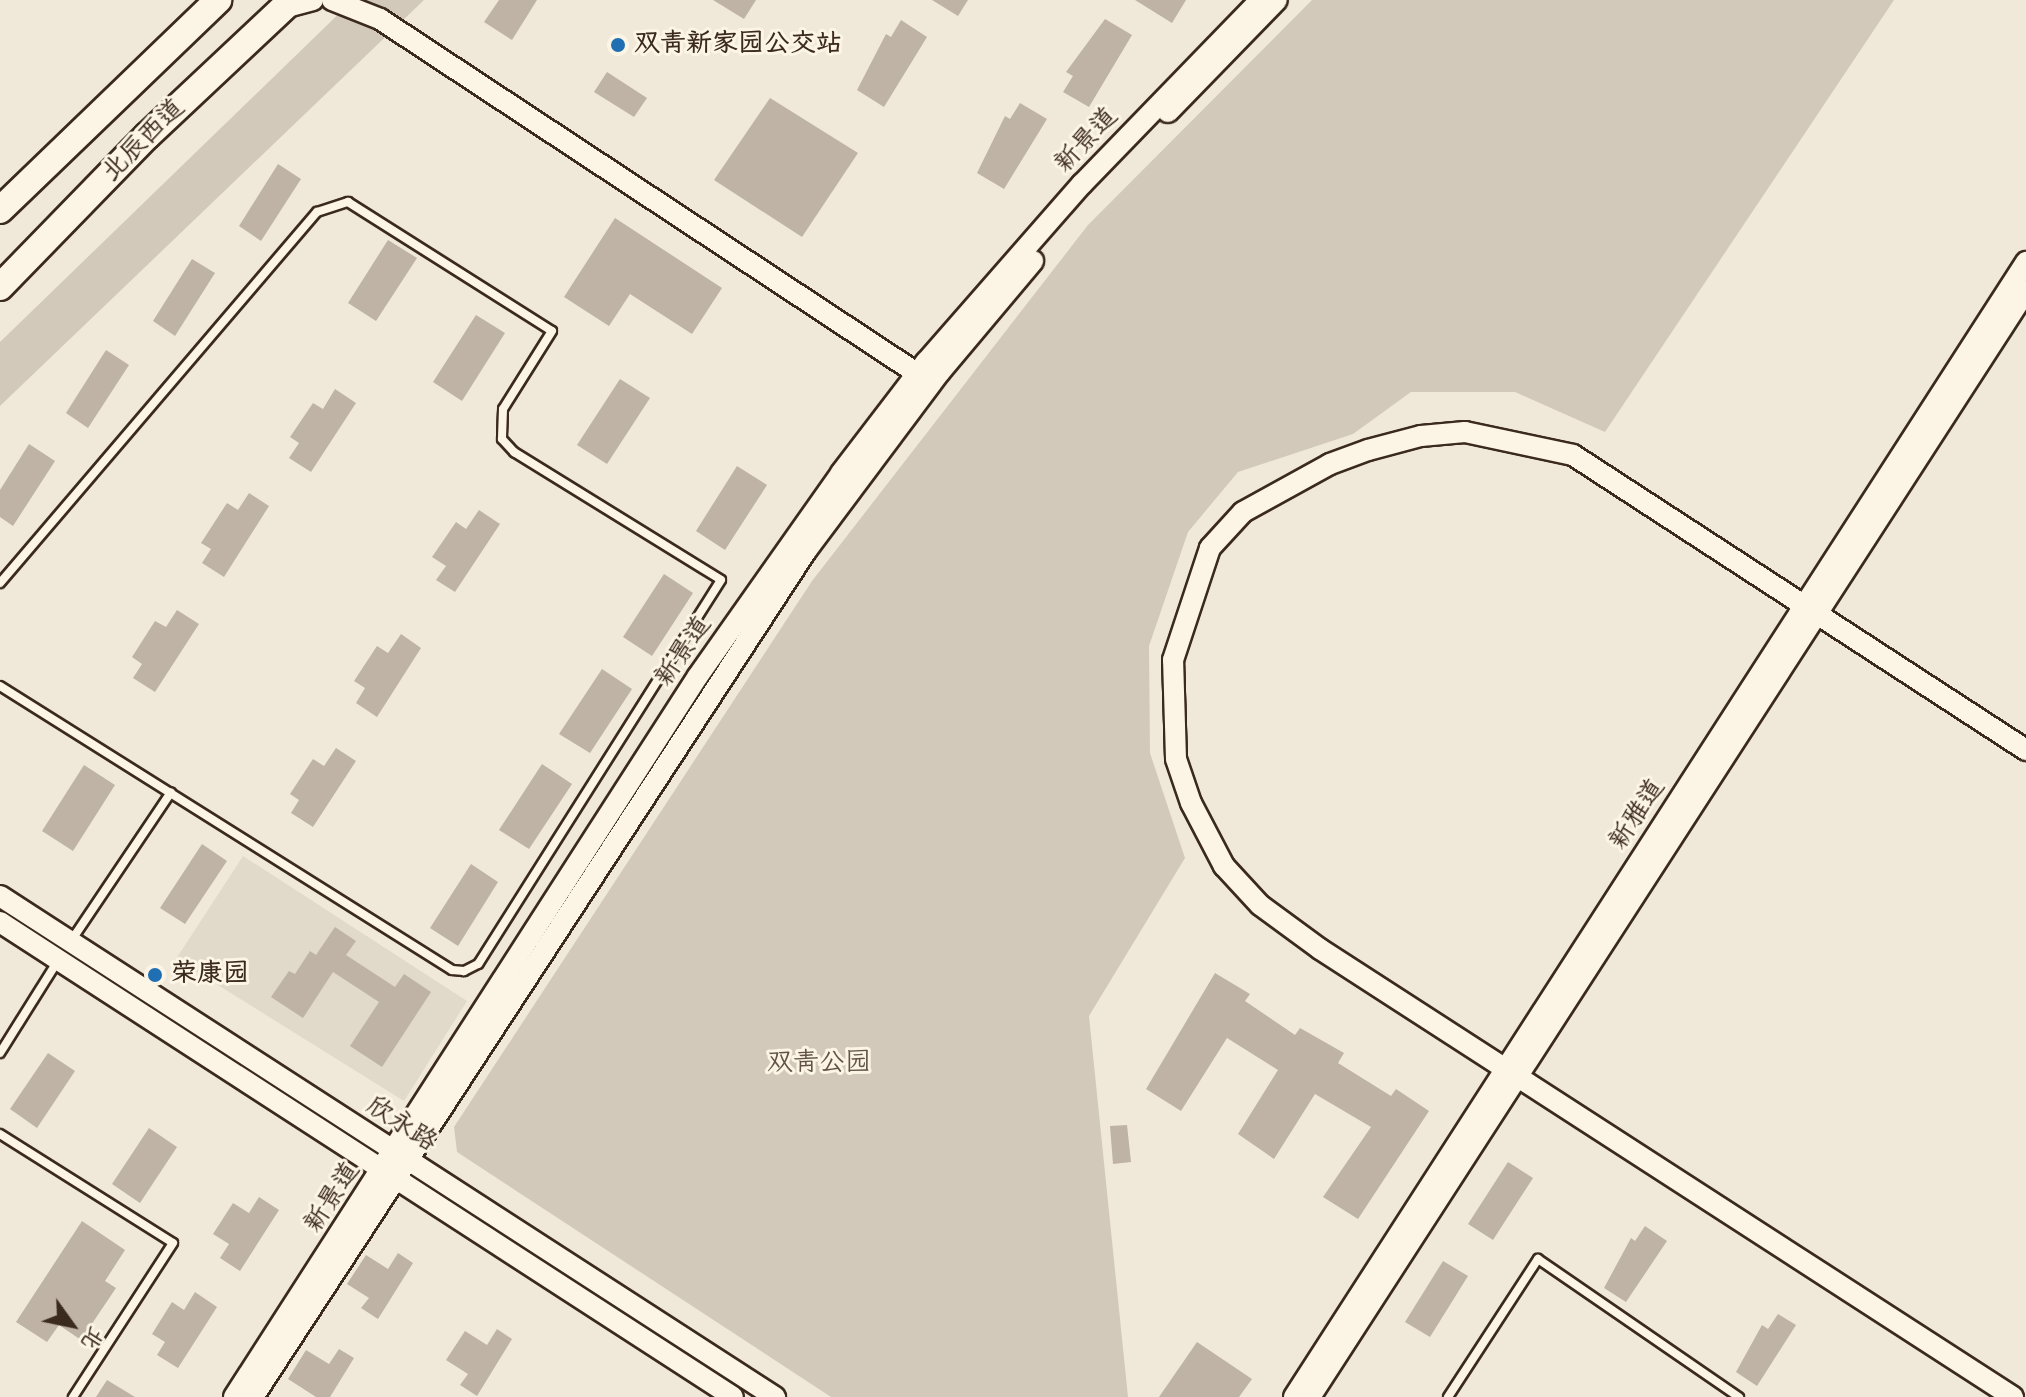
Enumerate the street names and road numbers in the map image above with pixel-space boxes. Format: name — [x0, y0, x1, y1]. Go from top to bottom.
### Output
street label: 北辰西道 — [96, 93, 192, 189]
street label: 新景道 — [1049, 102, 1125, 180]
street label: 新景道 — [649, 611, 719, 693]
street label: 新雅道 — [1604, 774, 1672, 856]
street label: 欣永路 — [360, 1091, 442, 1159]
street label: 新景道 — [299, 1157, 367, 1239]

